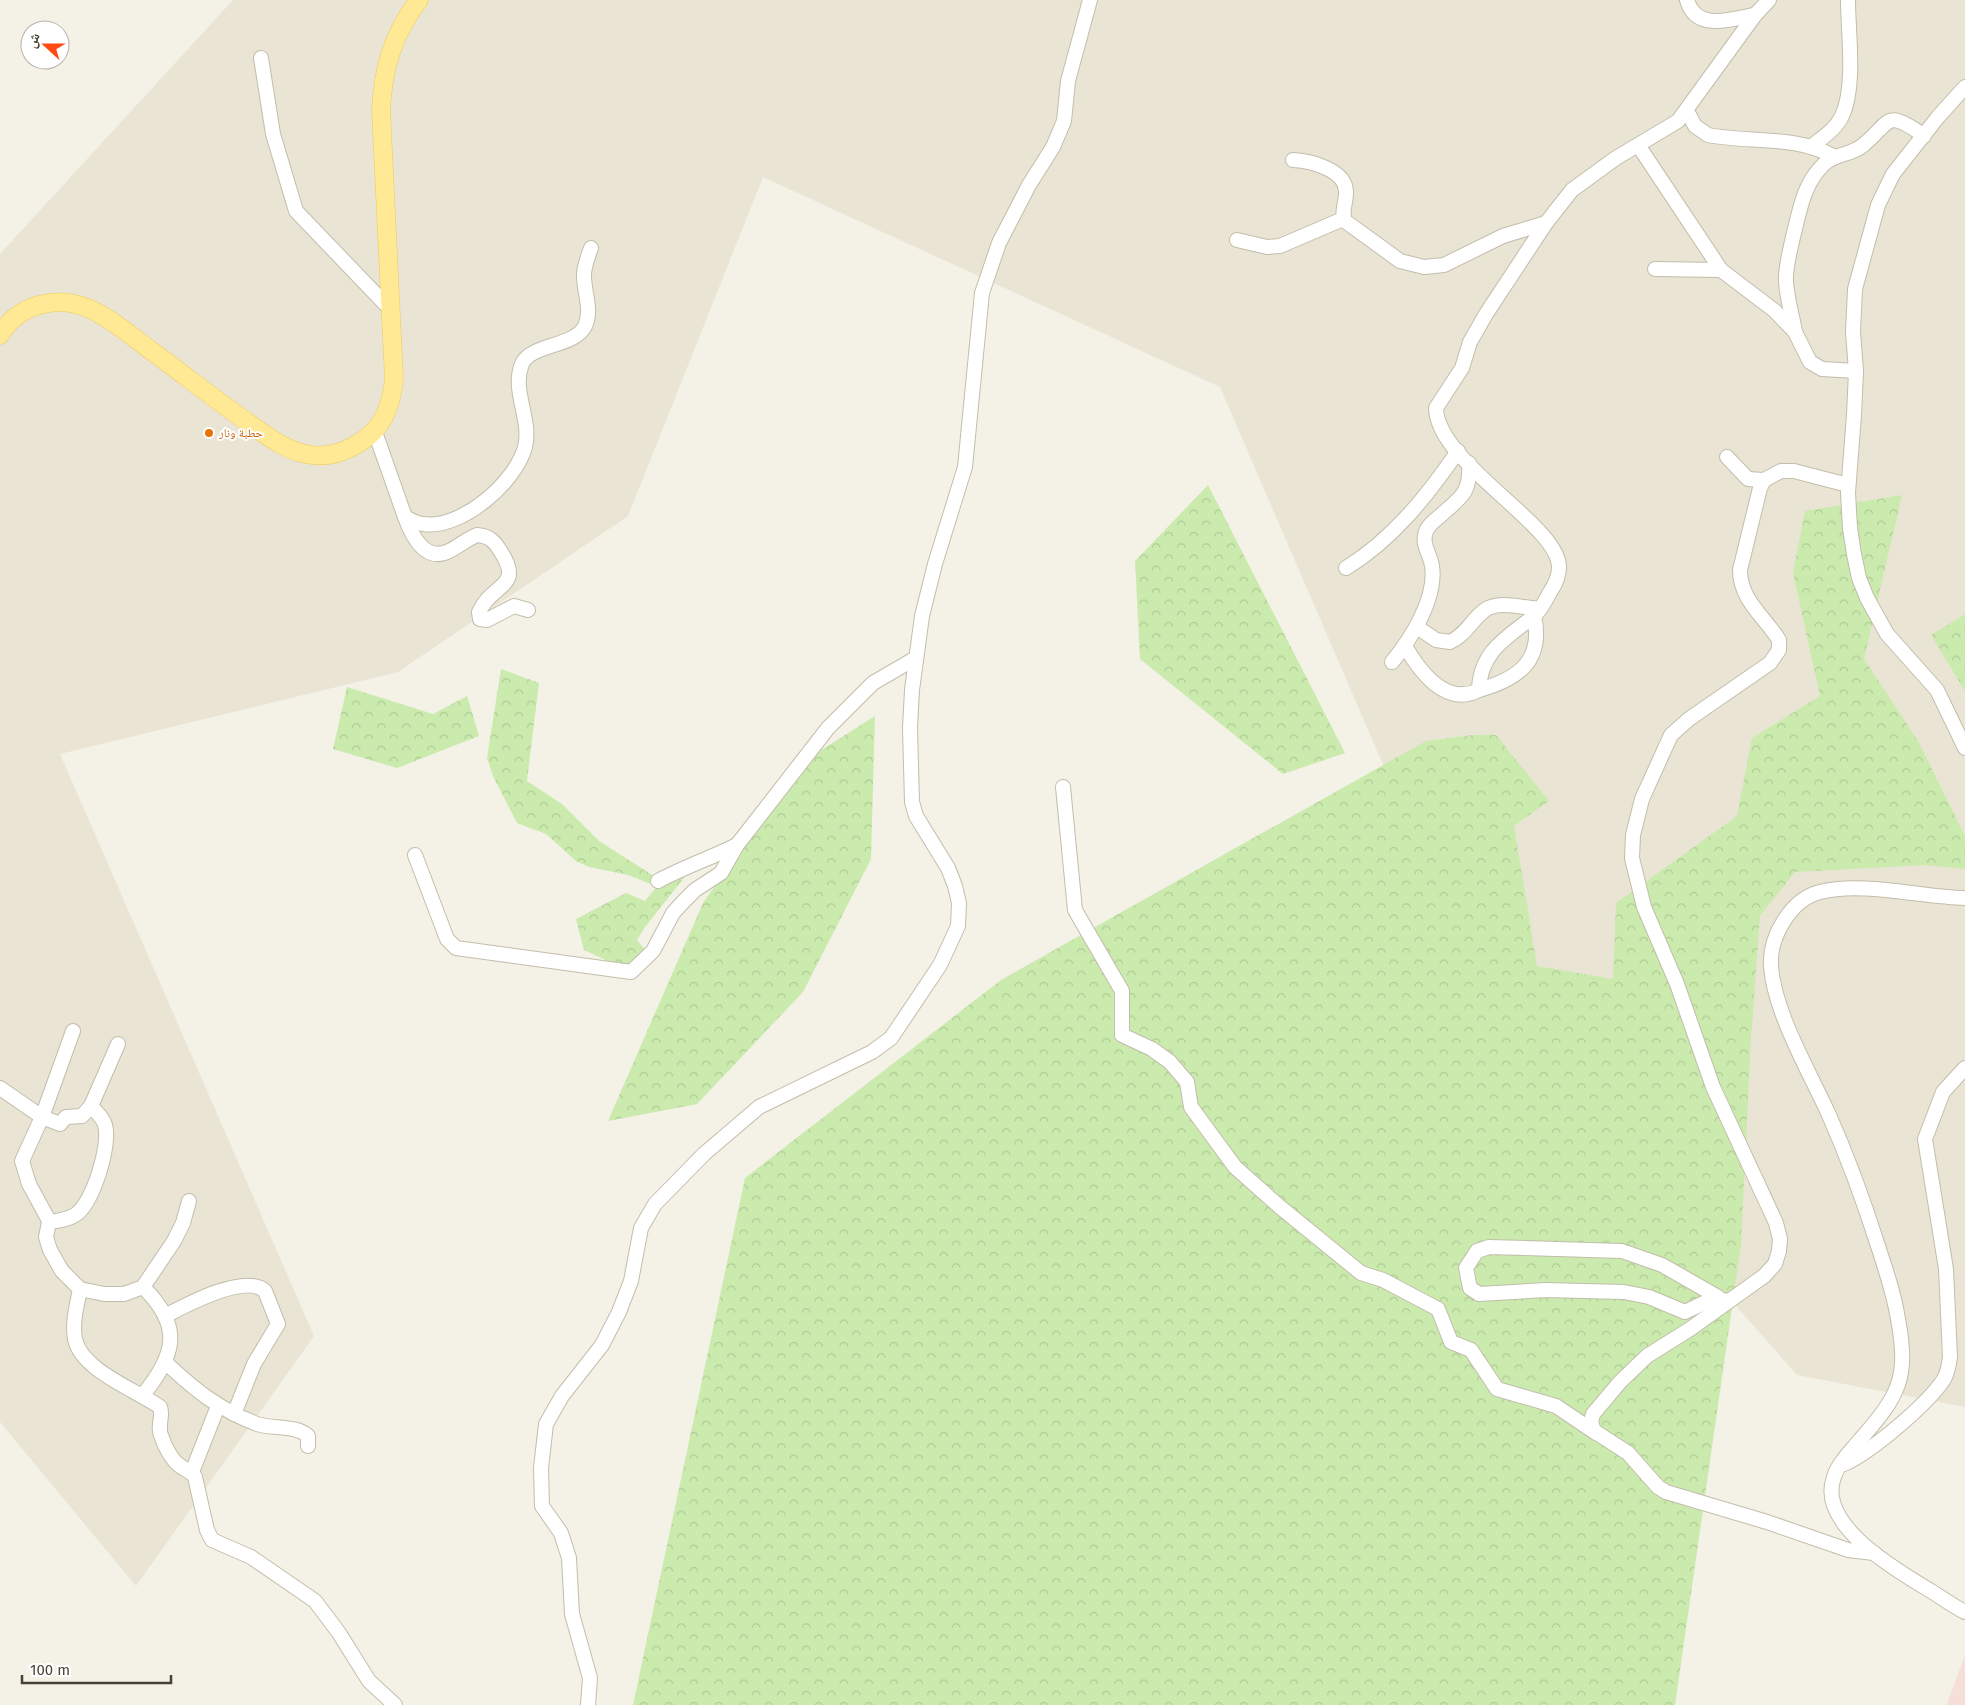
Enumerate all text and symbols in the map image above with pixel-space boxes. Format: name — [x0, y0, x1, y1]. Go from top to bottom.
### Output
north arrow — [20, 20, 70, 70]
text: ش — [23, 30, 44, 51]
place label: حطبة ونار — [218, 426, 263, 440]
marker: حطبة ونار — [203, 427, 215, 439]
scale bar — [22, 1652, 171, 1684]
text: 100 m — [30, 1661, 70, 1679]

